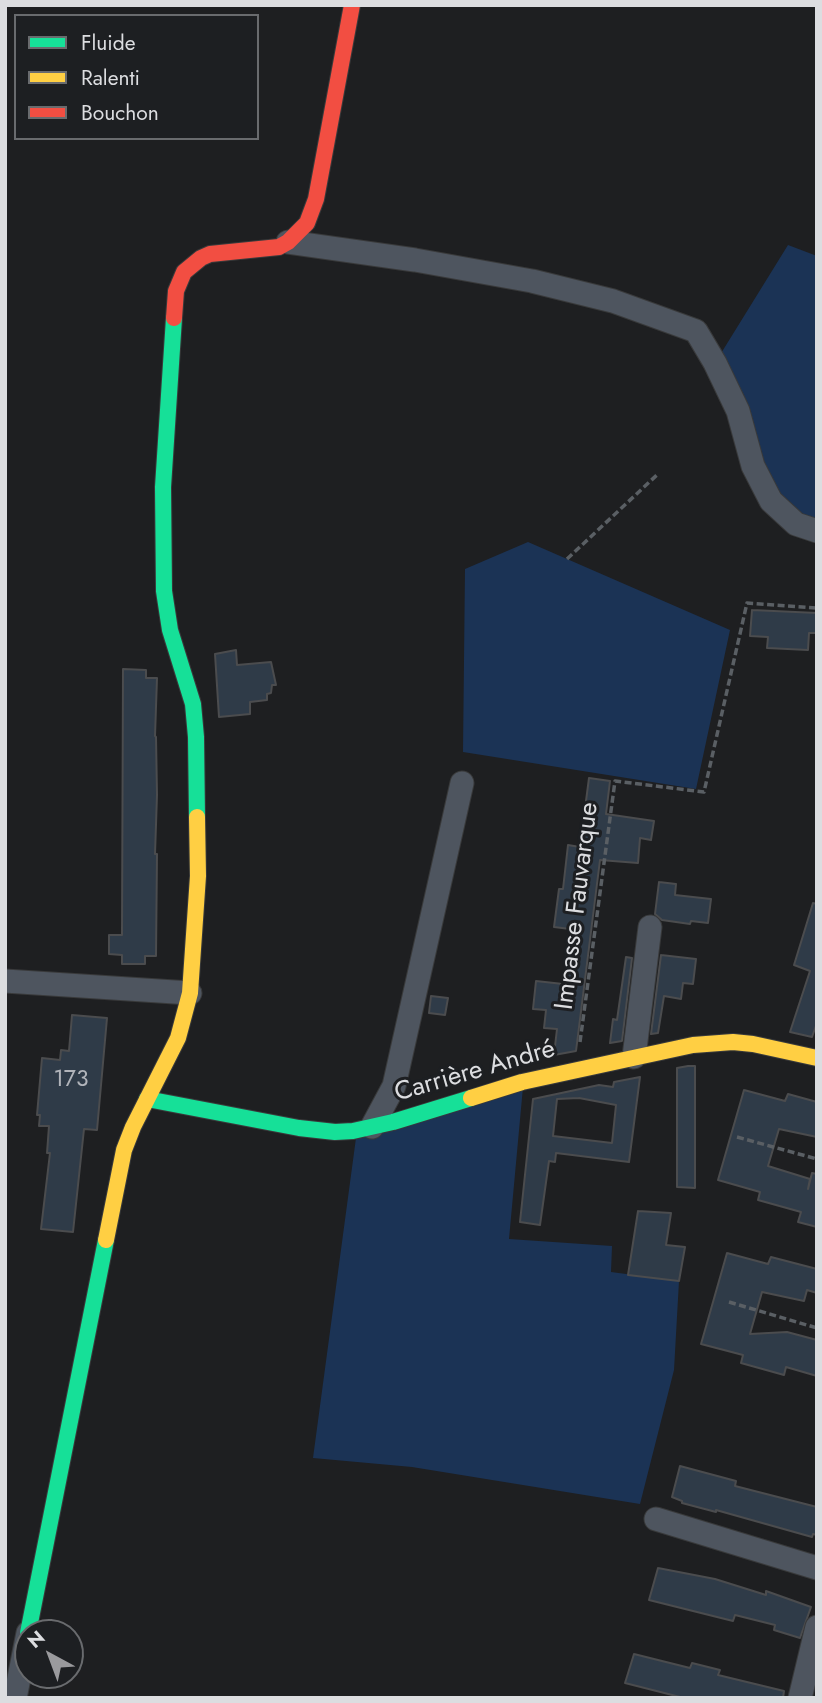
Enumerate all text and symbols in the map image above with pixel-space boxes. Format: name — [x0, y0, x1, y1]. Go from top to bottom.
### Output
legend — [14, 14, 259, 140]
text: Fluide — [81, 28, 136, 58]
text: Ralenti — [81, 63, 140, 93]
text: Bouchon — [81, 98, 159, 128]
street label: Impasse Fauvarque — [550, 800, 606, 1012]
street label: Carrière André — [391, 1034, 559, 1110]
house number: 173 — [54, 1066, 88, 1094]
north arrow — [14, 1619, 84, 1689]
text: N — [22, 1624, 51, 1654]

